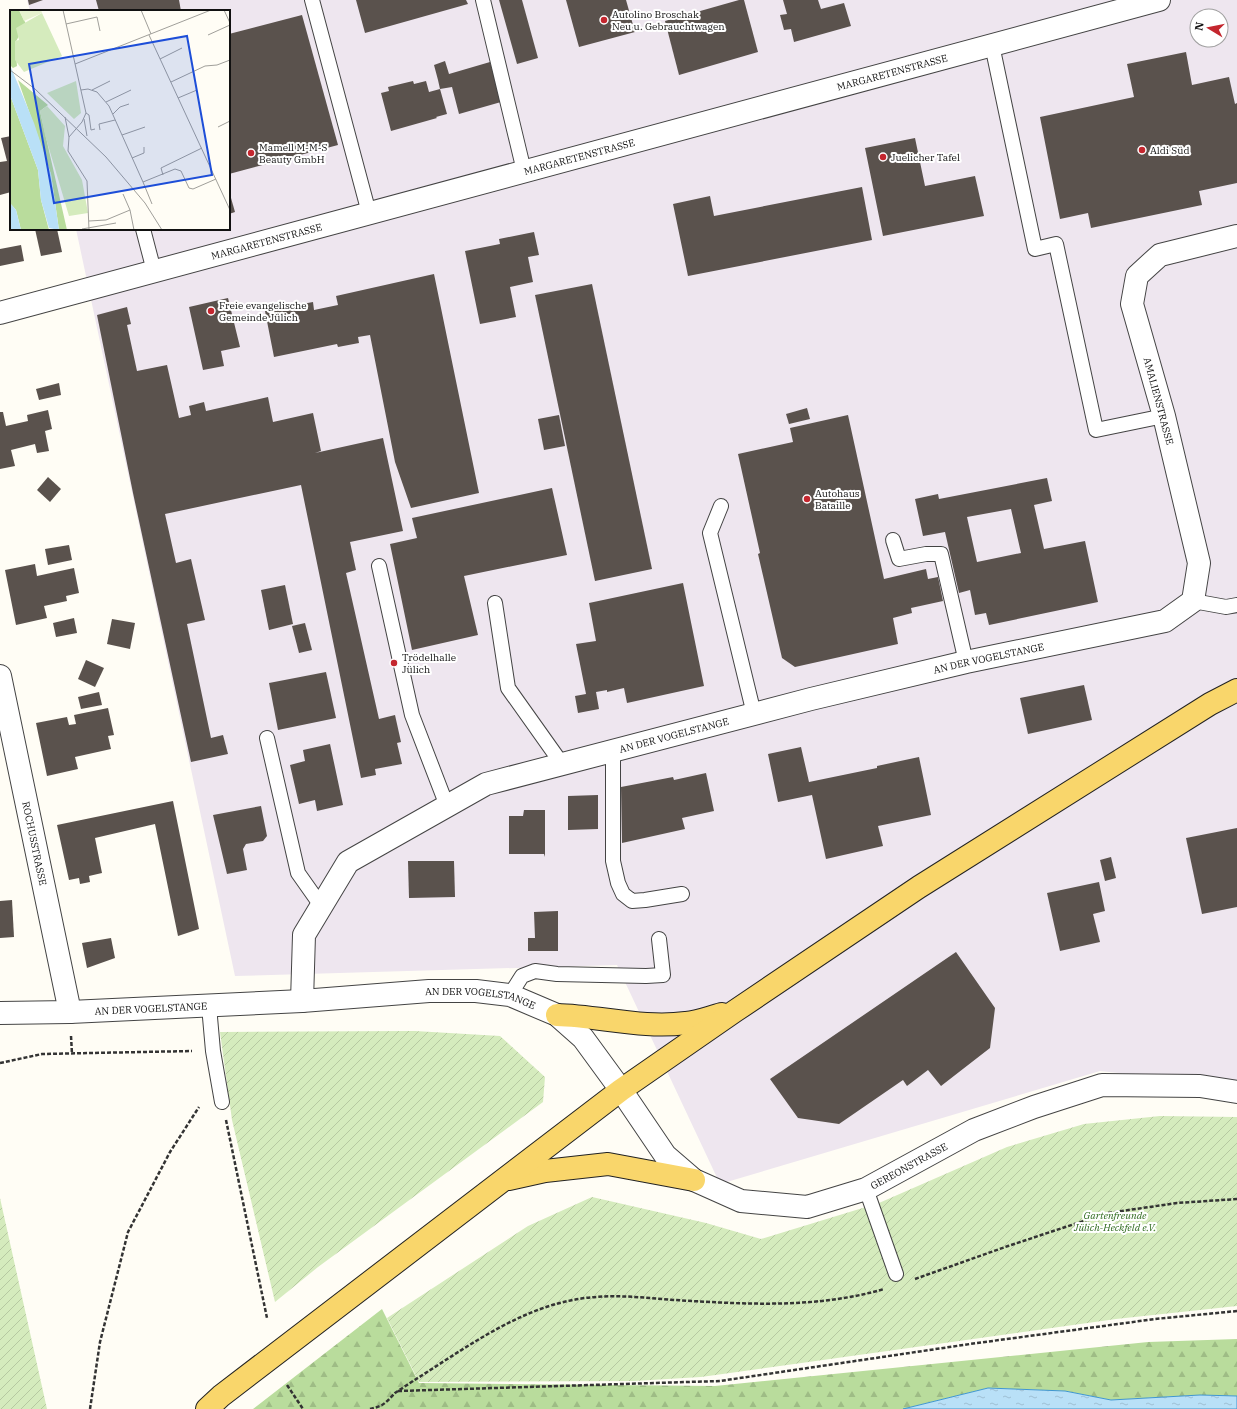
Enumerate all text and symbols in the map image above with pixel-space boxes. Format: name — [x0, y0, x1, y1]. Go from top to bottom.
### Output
place label: Autolino Broschak Neu u. Gebrauchtwagen — [612, 8, 725, 33]
north arrow — [1189, 8, 1229, 48]
inset map — [10, 10, 230, 230]
marker: Autolino Broschak Neu u. Gebrauchtwagen — [599, 15, 609, 25]
text: N — [1192, 20, 1207, 32]
street label: MARGARETENSTRASSE — [835, 51, 949, 94]
street label: MARGARETENSTRASSE — [523, 136, 636, 178]
place label: Mamell M-M-S Beauty GmbH — [259, 141, 327, 166]
place label: Aldi Süd — [1150, 144, 1189, 157]
marker: Aldi Süd — [1137, 145, 1147, 155]
marker: Mamell M-M-S Beauty GmbH — [246, 148, 256, 158]
place label: Juelicher Tafel — [891, 151, 960, 164]
marker: Juelicher Tafel — [878, 152, 888, 162]
street label: MARGARETENSTRASSE — [210, 220, 323, 263]
place label: Freie evangelische Gemeinde Jülich — [219, 299, 307, 324]
marker: Freie evangelische Gemeinde Jülich — [206, 306, 216, 316]
street label: AMALIENSTRASSE — [1141, 356, 1176, 446]
place label: Autohaus Bataille — [815, 487, 860, 512]
marker: Autohaus Bataille — [802, 494, 812, 504]
street label: AN DER VOGELSTANGE — [932, 640, 1045, 677]
place label: Trödelhalle Jülich — [402, 651, 456, 676]
marker: Trödelhalle Jülich — [389, 658, 399, 668]
street label: AN DER VOGELSTANGE — [618, 715, 730, 756]
street label: ROCHUSSTRASSE — [19, 800, 49, 887]
street label: AN DER VOGELSTANGE — [424, 985, 538, 1012]
street label: AN DER VOGELSTANGE — [94, 999, 208, 1018]
street label: GEREONSTRASSE — [868, 1140, 950, 1192]
park label: Gartenfreunde Jülich-Heckfeld e.V. — [1073, 1209, 1156, 1234]

